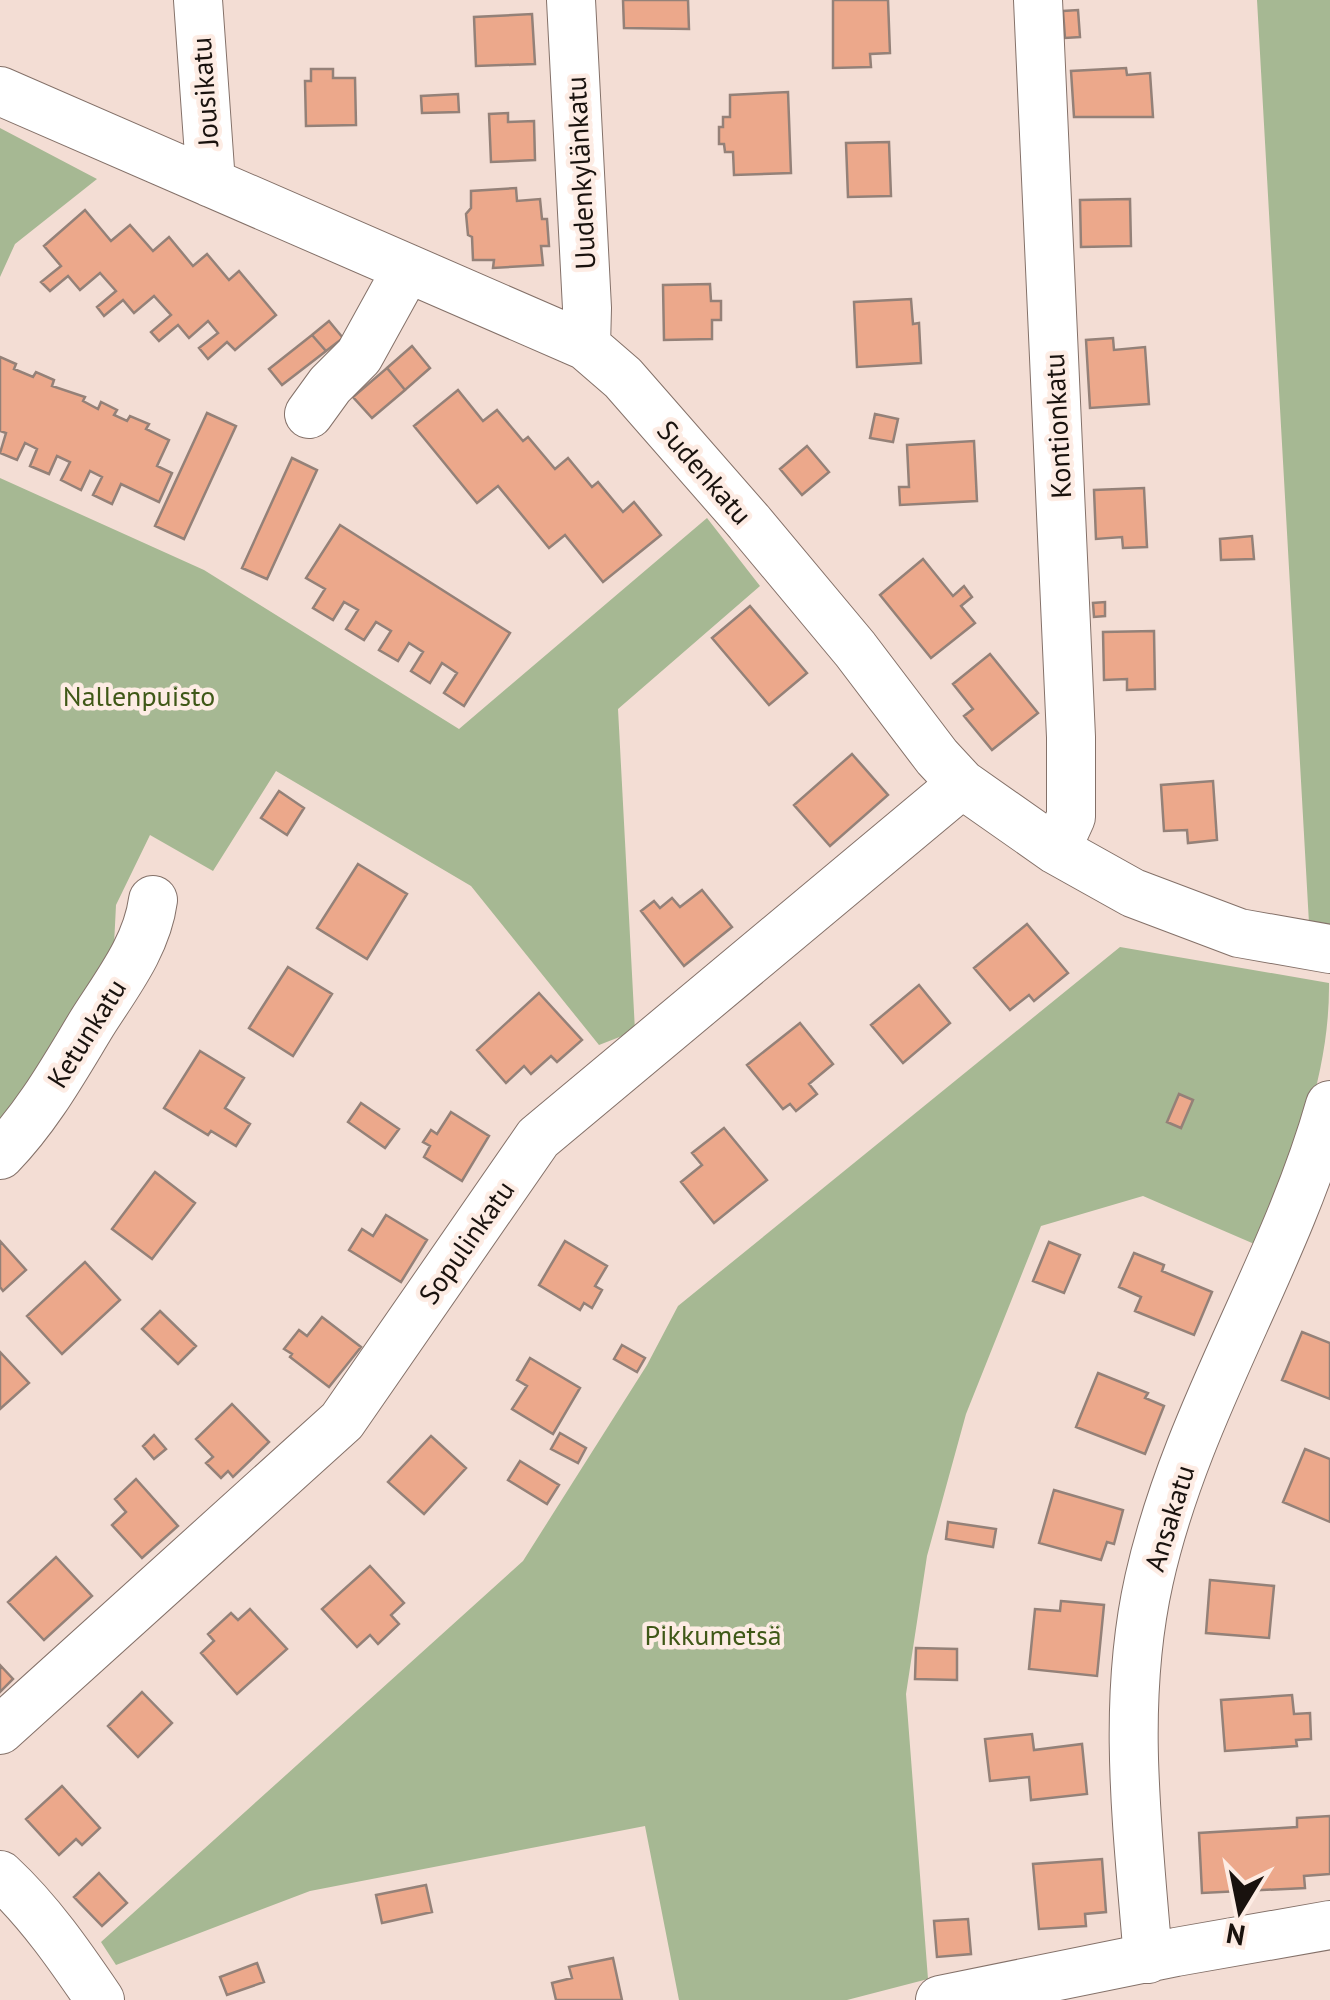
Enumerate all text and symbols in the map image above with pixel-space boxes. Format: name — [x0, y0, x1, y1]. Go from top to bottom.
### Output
street label: Jousikatu — [182, 36, 226, 149]
street label: Uudenkylänkatu — [556, 75, 604, 271]
street label: Kontionkatu — [1035, 352, 1079, 500]
street label: Sudenkatu — [650, 412, 760, 532]
park label: Nallenpuisto — [63, 677, 215, 714]
street label: Ketunkatu — [38, 972, 134, 1094]
street label: Sopulinkatu — [410, 1173, 522, 1311]
street label: Ansakatu — [1135, 1460, 1203, 1576]
park label: Pikkumetsä — [644, 1616, 782, 1653]
north arrow — [1190, 1860, 1290, 1960]
text: N — [1223, 1915, 1248, 1955]

